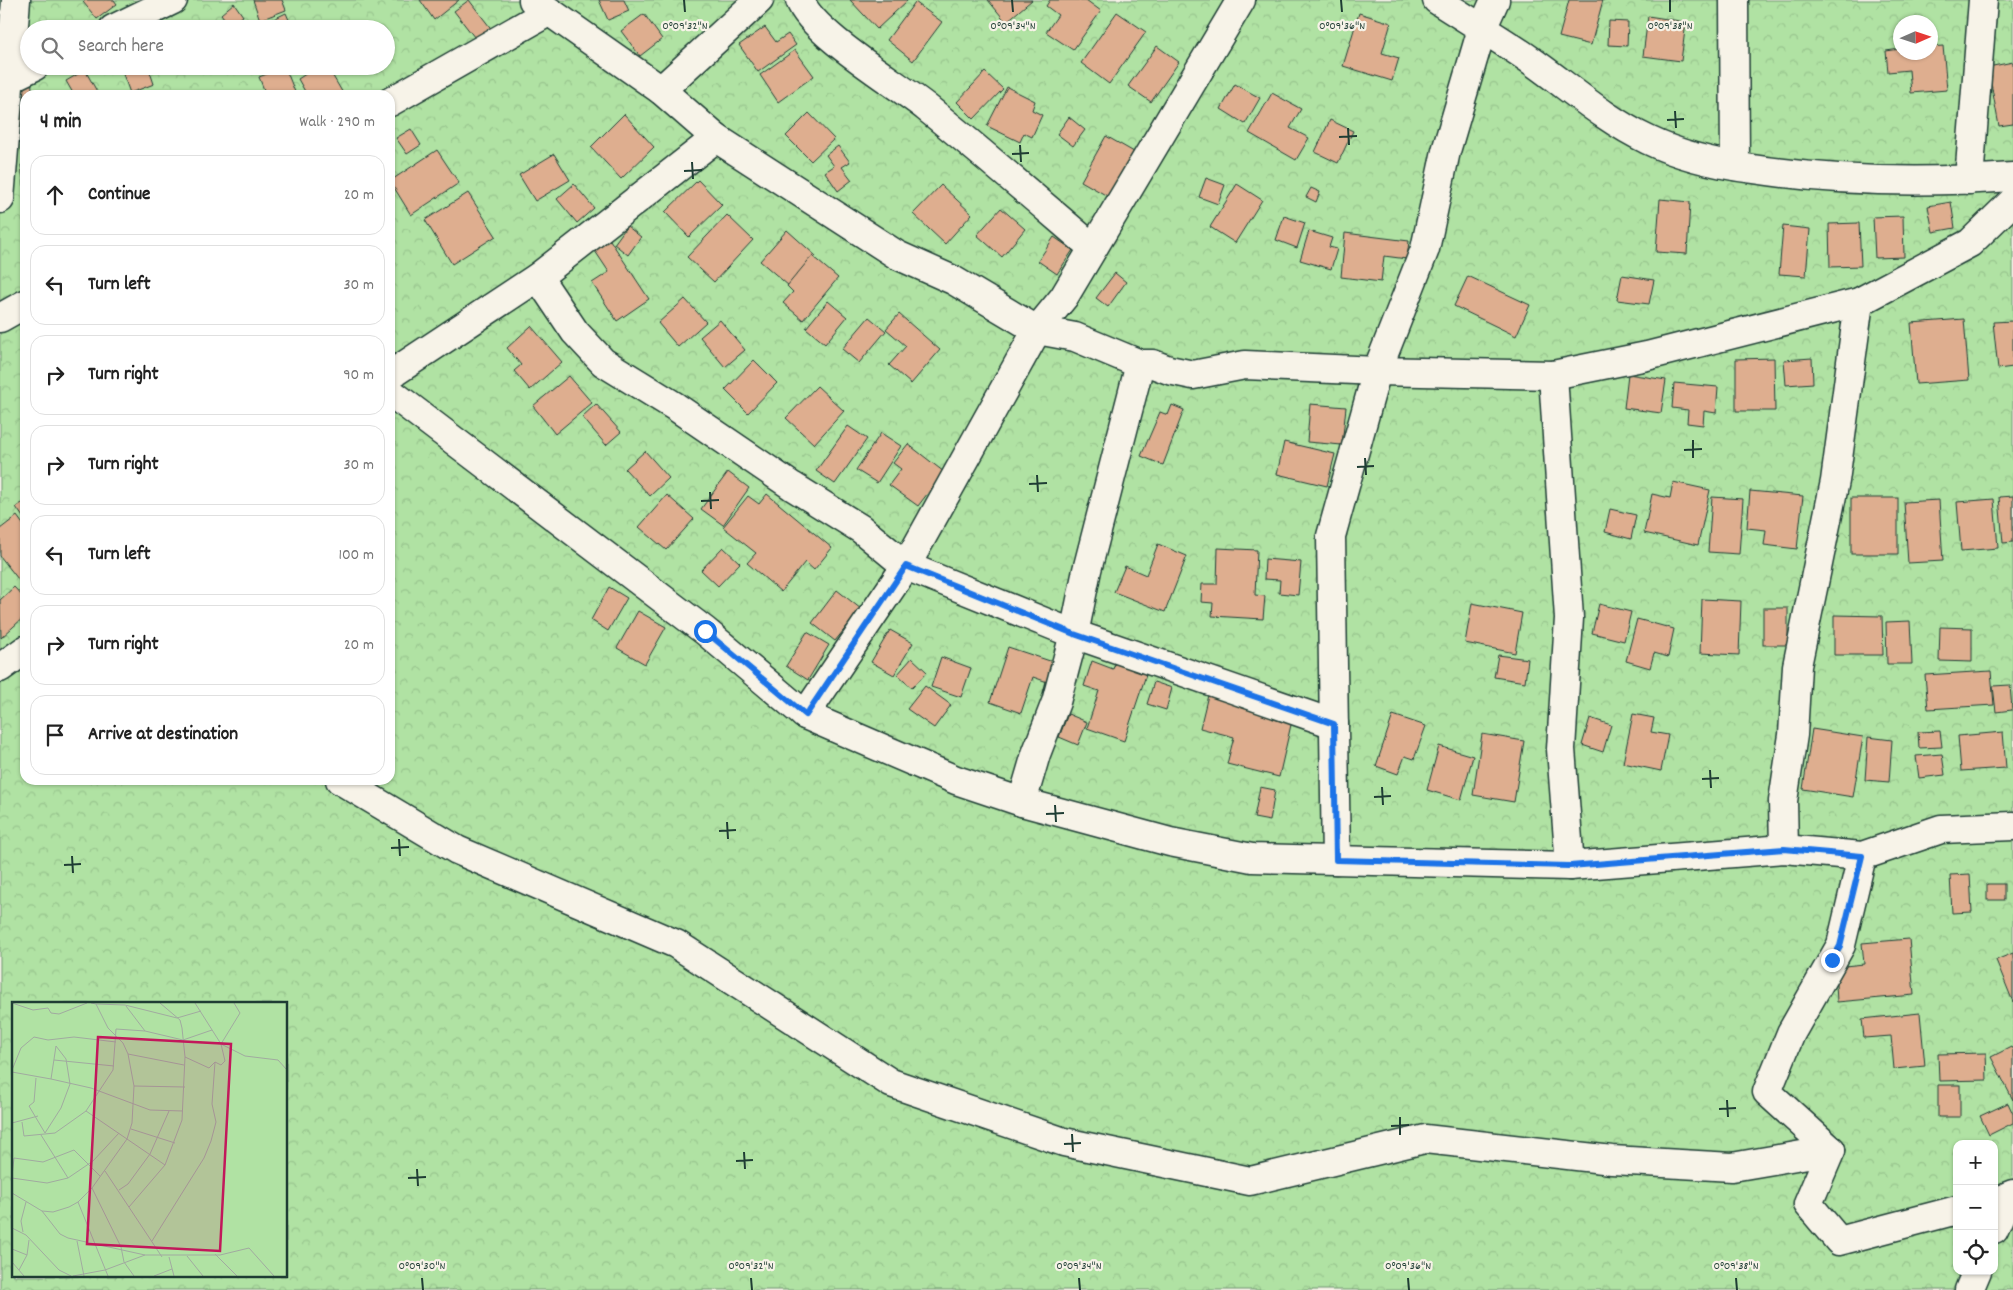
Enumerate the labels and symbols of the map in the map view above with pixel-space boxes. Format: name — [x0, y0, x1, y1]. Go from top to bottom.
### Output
north arrow — [1893, 15, 1938, 60]
text: 0°09'32"N — [662, 18, 708, 35]
text: 0°09'34"N — [990, 18, 1036, 35]
text: 0°09'36"N — [1319, 18, 1365, 35]
text: 0°09'38"N — [1647, 18, 1693, 35]
route start — [694, 620, 717, 643]
route end — [1821, 949, 1844, 972]
inset map — [12, 1002, 288, 1278]
text: 0°09'30"N — [399, 1258, 445, 1275]
text: 0°09'32"N — [728, 1258, 774, 1275]
text: 0°09'34"N — [1056, 1258, 1102, 1275]
text: 0°09'36"N — [1385, 1258, 1431, 1275]
text: 0°09'38"N — [1713, 1258, 1759, 1275]

